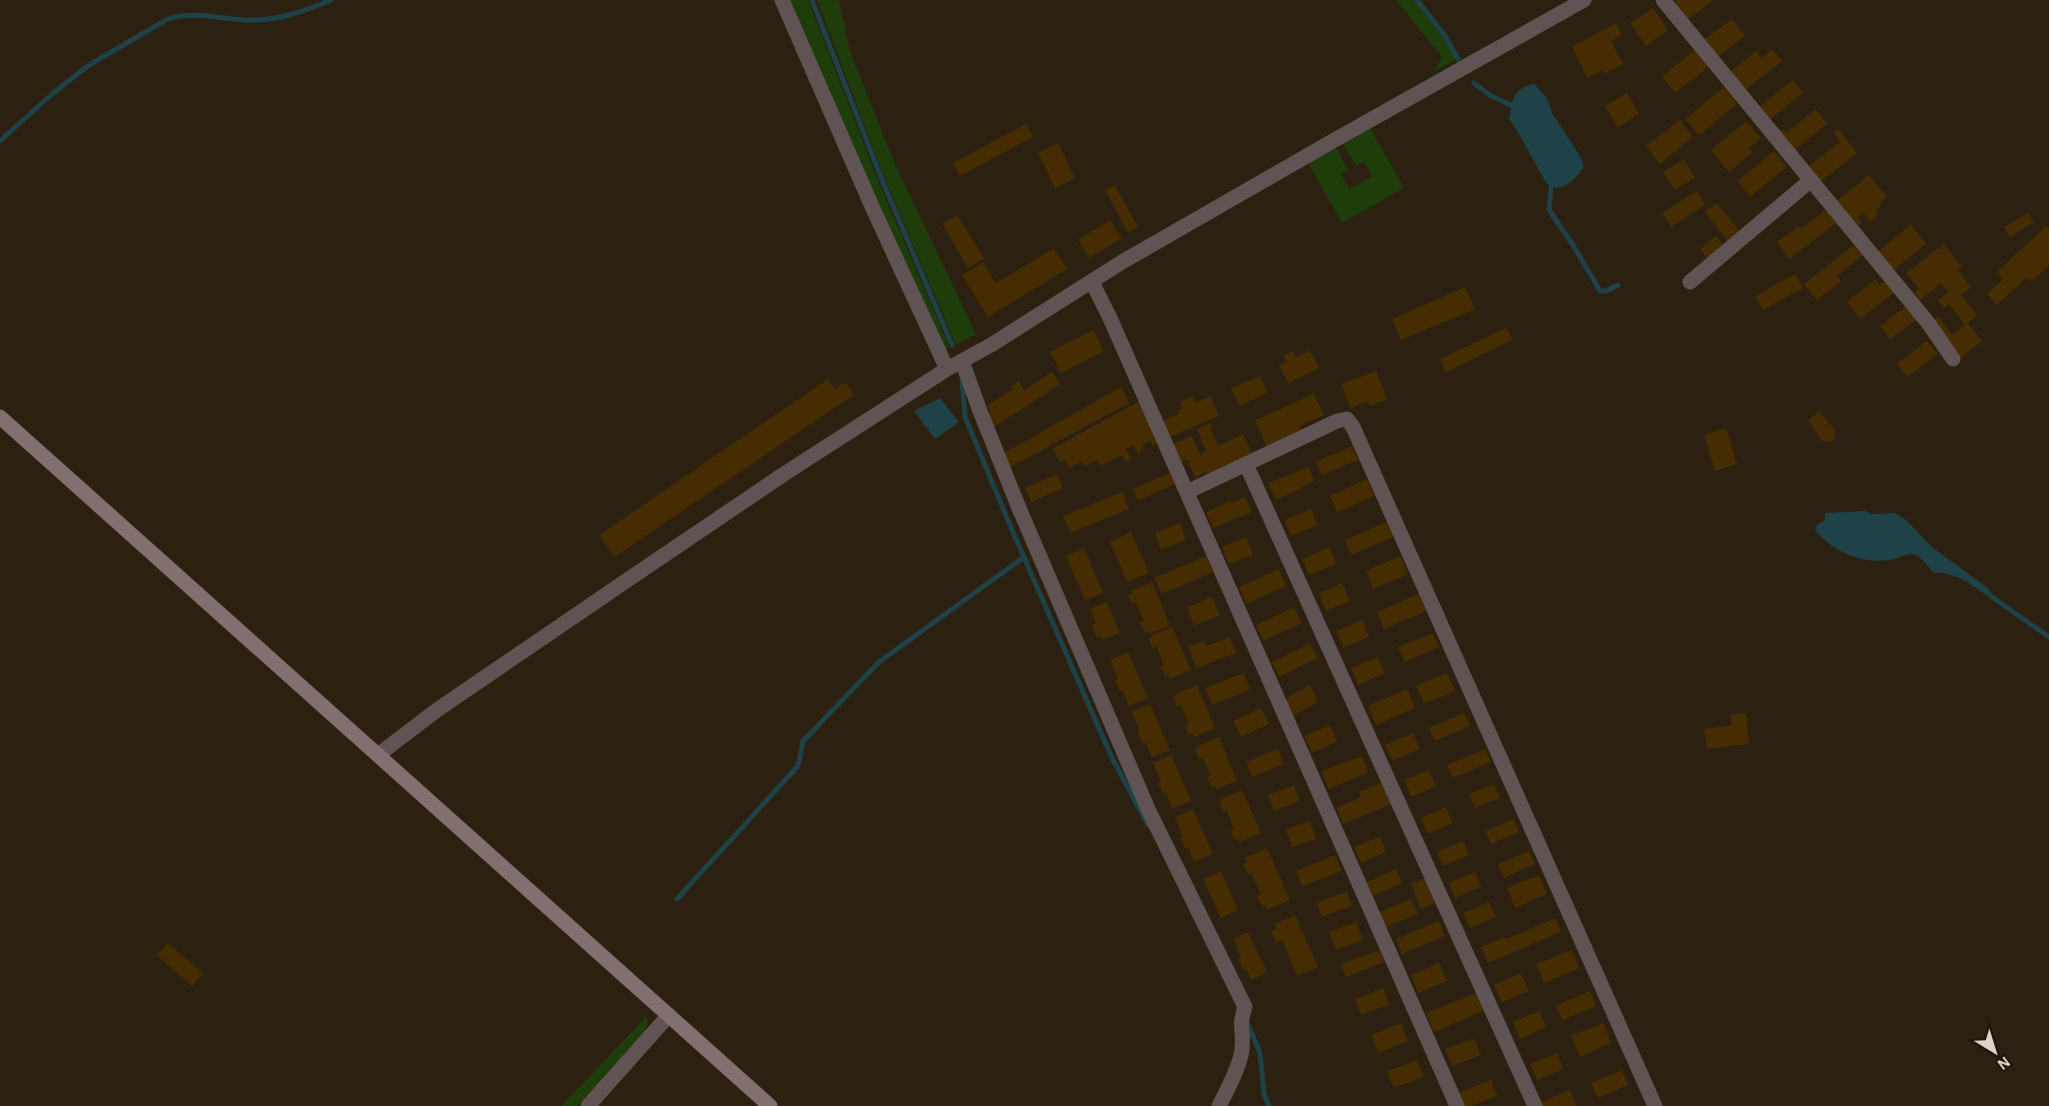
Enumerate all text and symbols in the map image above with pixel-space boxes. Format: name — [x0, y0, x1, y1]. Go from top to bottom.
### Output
north arrow — [1965, 1022, 2025, 1082]
text: N — [1994, 1053, 2013, 1073]

